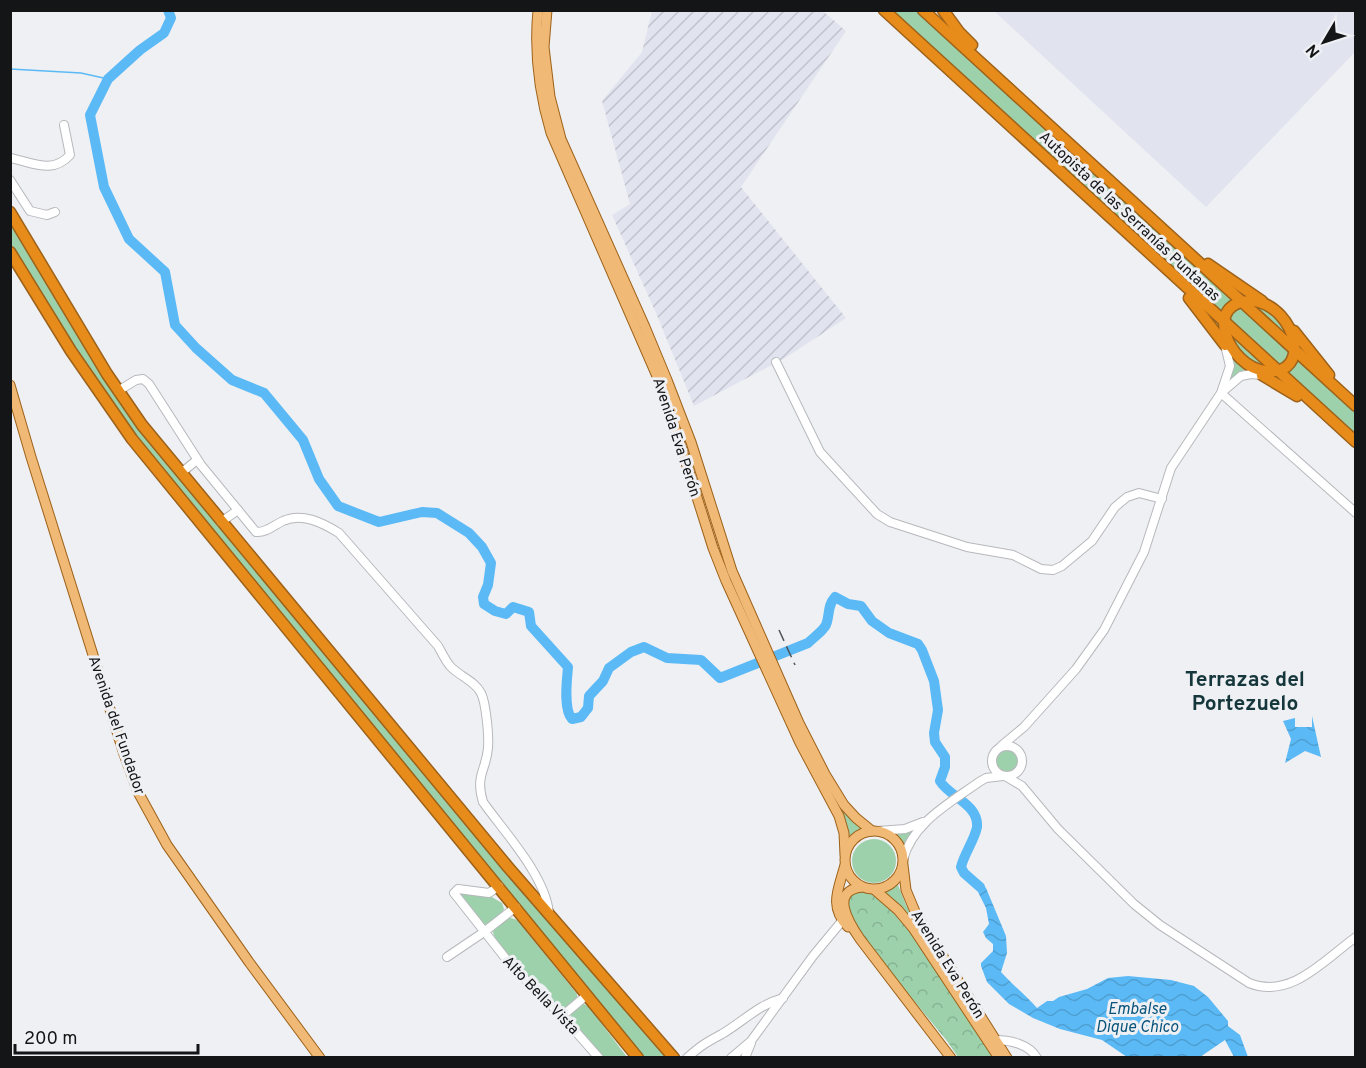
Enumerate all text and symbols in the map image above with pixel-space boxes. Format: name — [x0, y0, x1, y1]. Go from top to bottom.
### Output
north arrow — [1294, 12, 1354, 72]
text: N — [1303, 39, 1325, 61]
street label: Autopista de las Serranías Puntanas — [1034, 128, 1224, 306]
street label: Avenida Eva Perón — [647, 375, 704, 500]
street label: Avenida del Fundador — [83, 654, 148, 798]
district label: Terrazas del Portezuelo — [1185, 667, 1305, 718]
street label: Avenida Eva Perón — [906, 907, 988, 1023]
street label: Alto Bella Vista — [498, 953, 582, 1039]
water label: Embalse Dique Chico — [1096, 1000, 1179, 1038]
scale bar — [15, 1017, 198, 1055]
text: 200 m — [24, 1028, 77, 1051]

